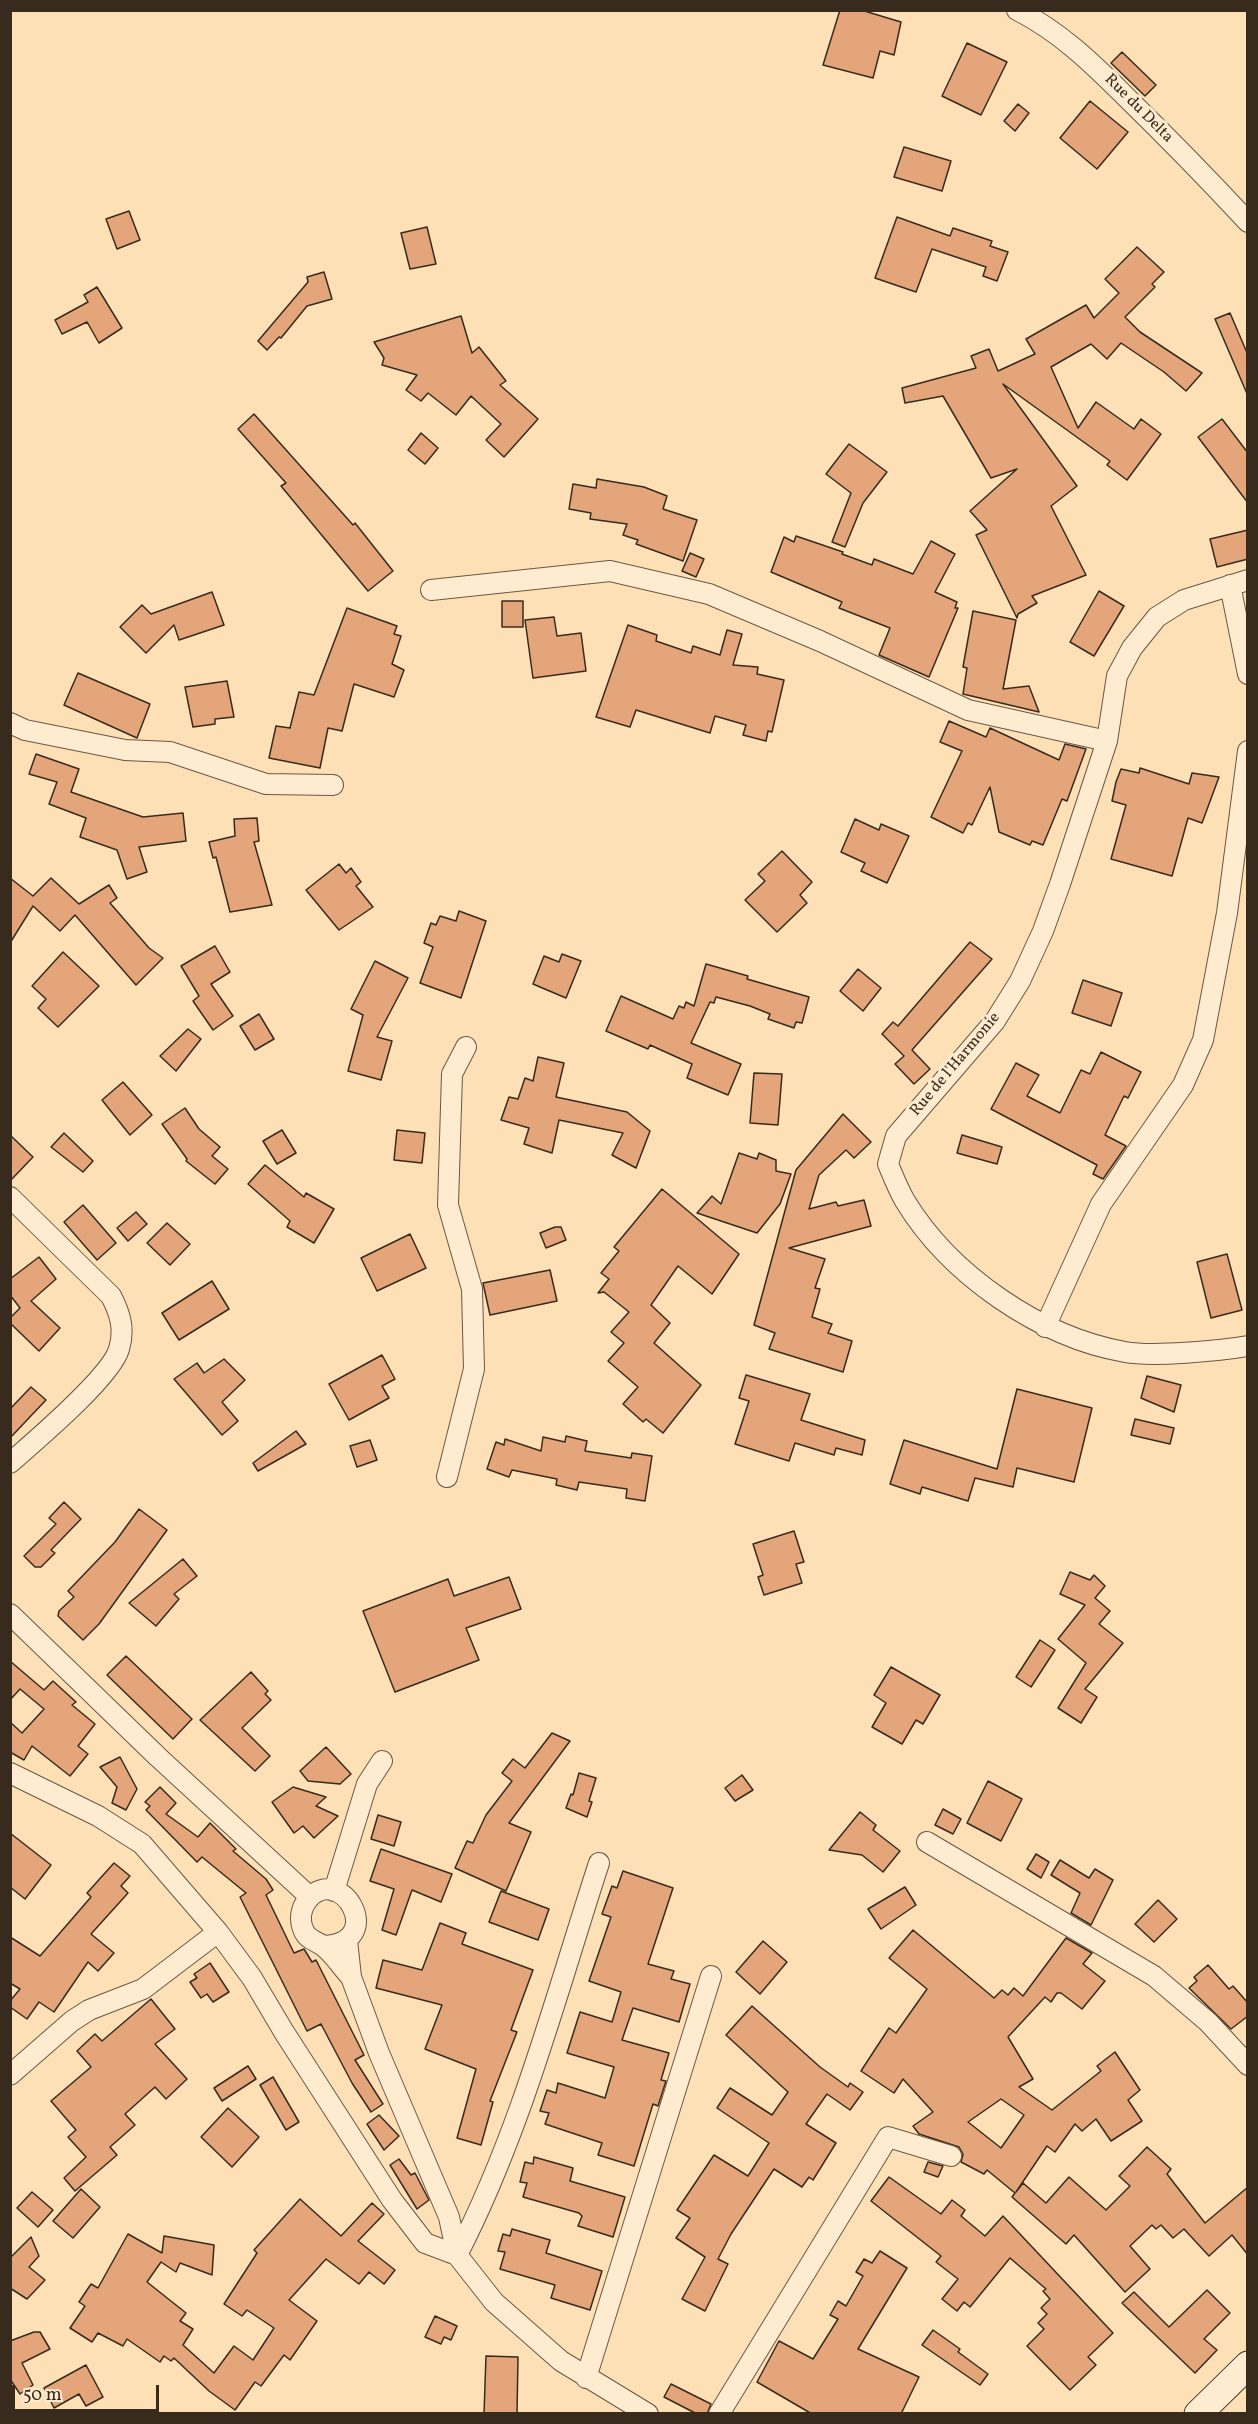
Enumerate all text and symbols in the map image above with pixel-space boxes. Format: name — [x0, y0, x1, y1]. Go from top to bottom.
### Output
street label: Rue du Delta — [1100, 71, 1176, 147]
street label: Rue de l'Harmonie — [907, 1009, 1005, 1121]
scale bar — [15, 2373, 162, 2411]
text: 50 m — [23, 2383, 62, 2408]

